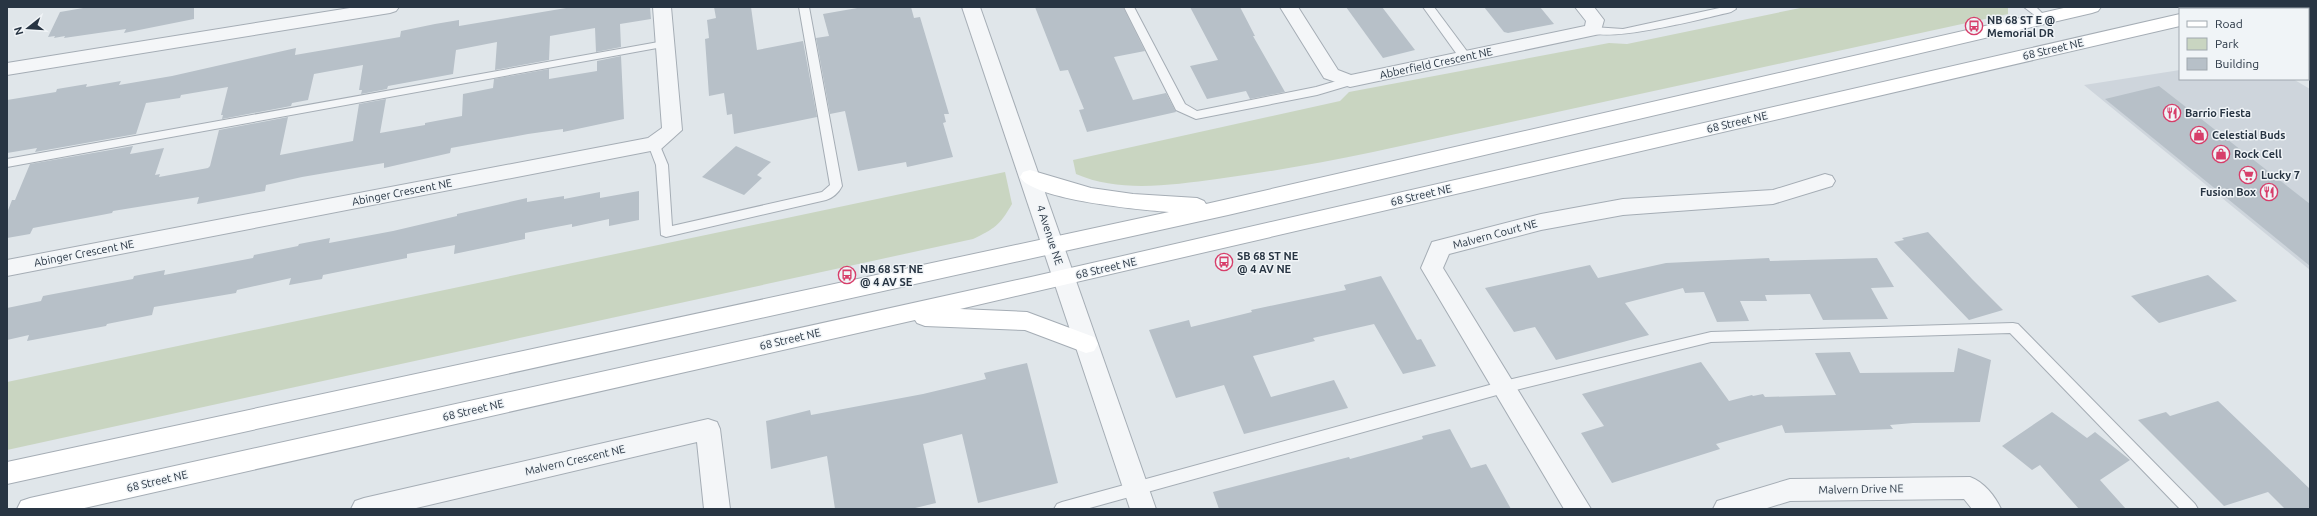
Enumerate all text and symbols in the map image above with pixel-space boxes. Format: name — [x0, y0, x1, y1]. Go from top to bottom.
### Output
north arrow — [8, 8, 48, 48]
legend — [2179, 8, 2309, 80]
place label: NB 68 ST E @ Memorial DR — [1987, 14, 2056, 39]
bus stop icon: NB 68 ST E @ Memorial DR — [1964, 16, 1984, 36]
text: Road — [2215, 17, 2243, 30]
text: N — [11, 25, 25, 37]
street label: 68 Street NE — [2021, 36, 2085, 62]
text: Park — [2215, 37, 2239, 50]
street label: Abberfield Crescent NE — [1378, 45, 1494, 81]
text: Building — [2215, 57, 2259, 70]
restaurant icon: Barrio Fiesta — [2162, 103, 2182, 123]
place label: Barrio Fiesta — [2185, 107, 2251, 119]
street label: 68 Street NE — [1705, 109, 1769, 135]
shop icon: Celestial Buds — [2189, 125, 2209, 145]
place label: Celestial Buds — [2212, 129, 2285, 141]
shop icon: Rock Cell — [2211, 144, 2231, 164]
place label: Rock Cell — [2234, 148, 2282, 160]
supermarket icon: Lucky 7 — [2238, 165, 2258, 185]
place label: Lucky 7 — [2261, 169, 2300, 181]
street label: Abinger Crescent NE — [351, 176, 453, 208]
street label: 68 Street NE — [1389, 182, 1453, 208]
restaurant icon: Fusion Box — [2259, 182, 2279, 202]
place label: Fusion Box — [2200, 186, 2256, 198]
street label: 4 Avenue NE — [1035, 204, 1065, 266]
street label: Malvern Court NE — [1451, 217, 1539, 251]
street label: Abinger Crescent NE — [33, 237, 135, 269]
place label: SB 68 ST NE @ 4 AV NE — [1237, 250, 1299, 275]
bus stop icon: SB 68 ST NE @ 4 AV NE — [1214, 252, 1234, 272]
street label: 68 Street NE — [1074, 255, 1138, 281]
place label: NB 68 ST NE @ 4 AV SE — [860, 263, 924, 288]
bus stop icon: NB 68 ST NE @ 4 AV SE — [837, 265, 857, 285]
street label: 68 Street NE — [758, 326, 822, 352]
street label: 68 Street NE — [441, 397, 505, 423]
street label: Malvern Crescent NE — [524, 443, 626, 477]
street label: 68 Street NE — [125, 468, 189, 494]
street label: Malvern Drive NE — [1818, 482, 1904, 496]

